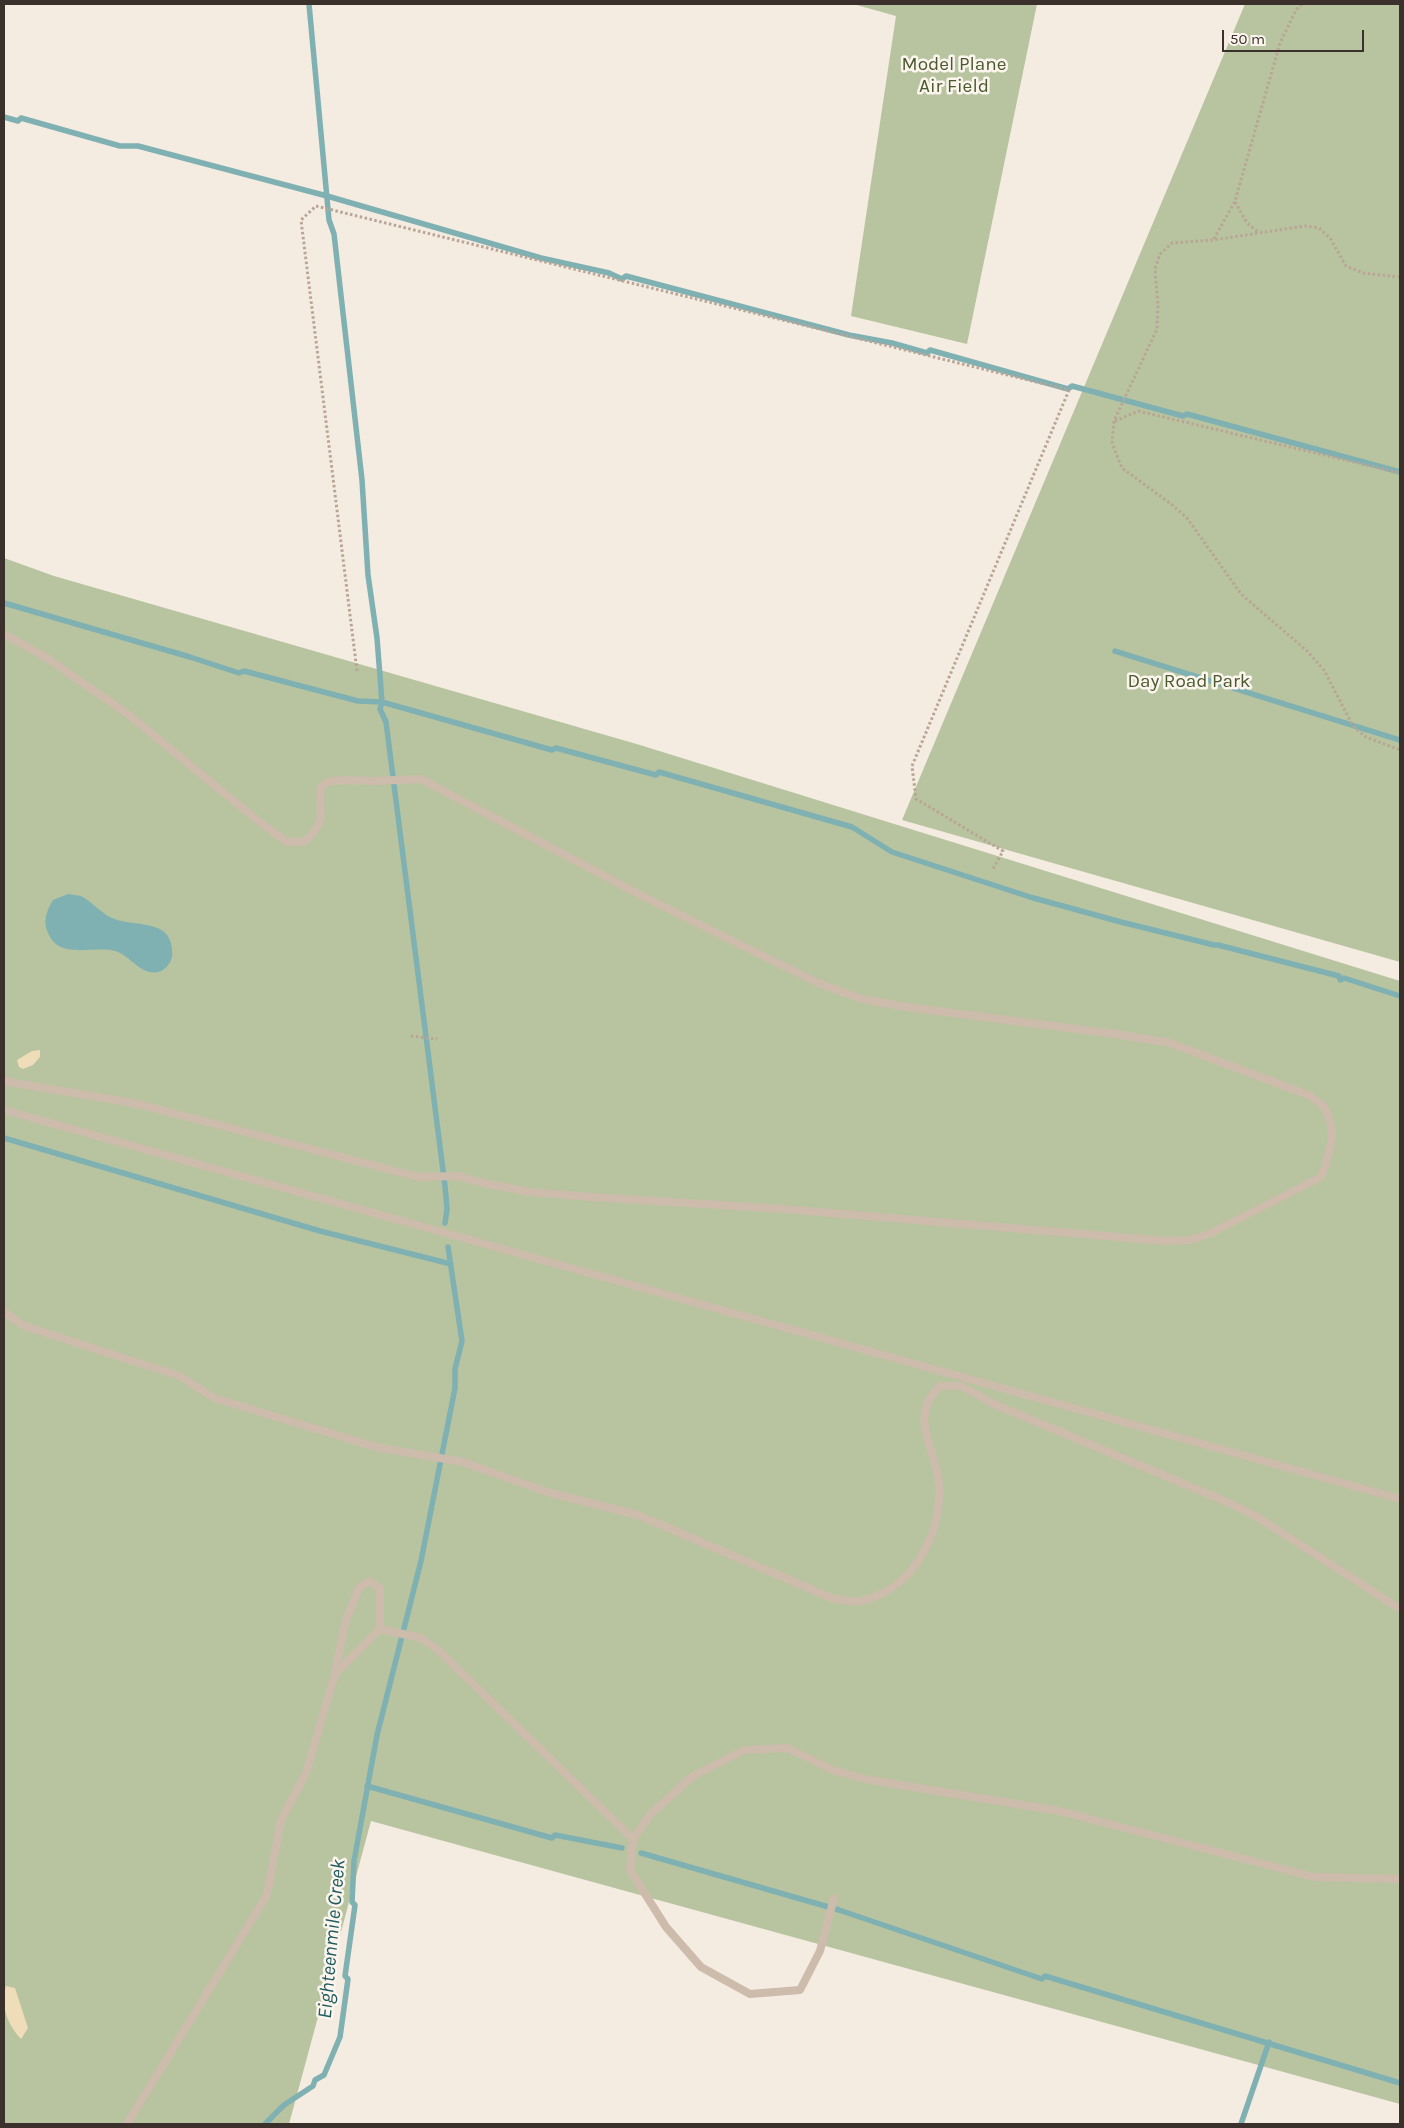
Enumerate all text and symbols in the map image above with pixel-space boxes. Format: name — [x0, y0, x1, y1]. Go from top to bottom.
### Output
scale bar — [1224, 20, 1366, 52]
text: 50 m — [1230, 30, 1265, 48]
park label: Model Plane Air Field — [902, 54, 1006, 98]
park label: Day Road Park — [1127, 671, 1251, 693]
water label: Eighteenmile Creek — [313, 1858, 351, 2020]

